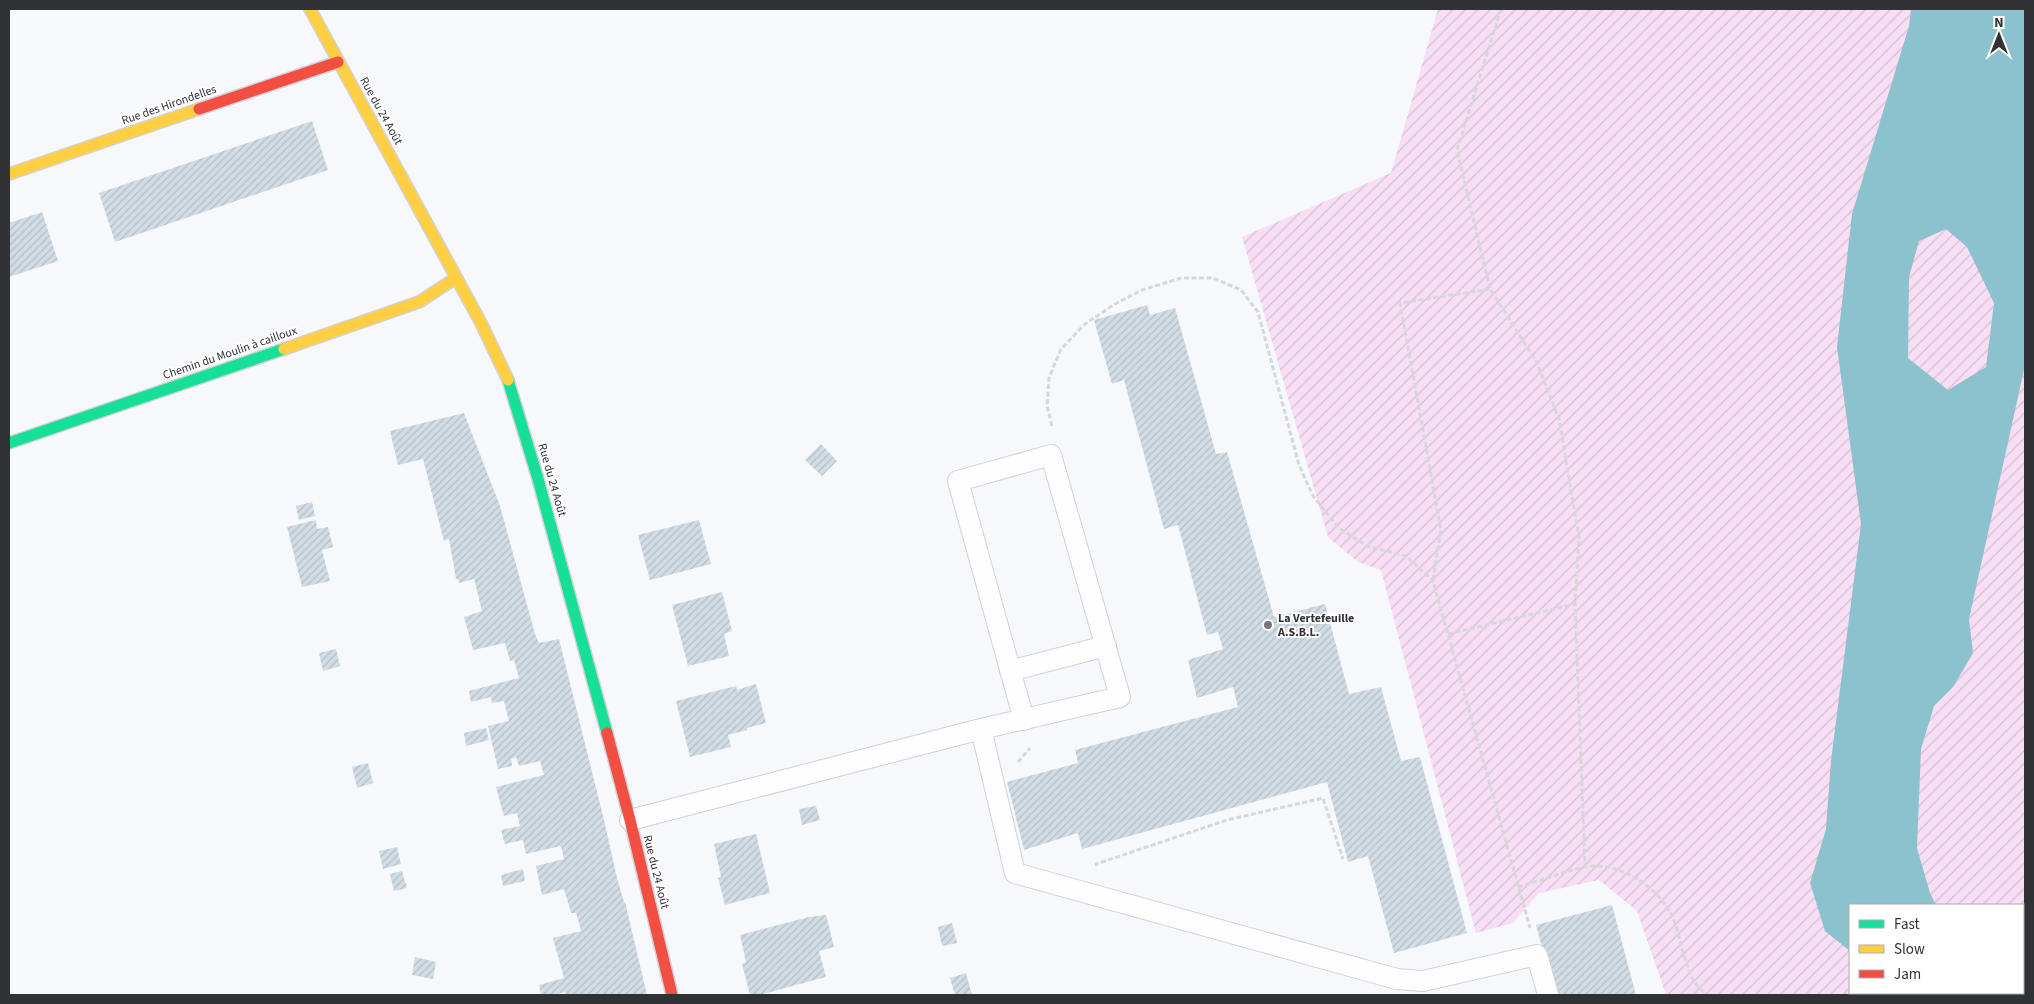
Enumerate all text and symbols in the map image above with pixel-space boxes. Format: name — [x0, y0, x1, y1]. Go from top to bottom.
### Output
north arrow — [1974, 10, 2024, 60]
text: N — [1994, 13, 2004, 33]
street label: Rue du 24 Août — [355, 74, 407, 148]
street label: Rue des Hirondelles — [119, 81, 219, 129]
street label: Chemin du Moulin à cailloux — [161, 322, 300, 384]
street label: Rue du 24 Août — [533, 441, 571, 519]
place label: La Vertefeuille A.S.B.L. — [1277, 610, 1354, 641]
marker: La Vertefeuille A.S.B.L. — [1262, 619, 1274, 631]
street label: Rue du 24 Août — [639, 833, 673, 911]
legend — [1849, 904, 2024, 994]
text: Fast — [1894, 914, 1920, 935]
text: Slow — [1894, 939, 1925, 960]
text: Jam — [1894, 964, 1921, 985]

